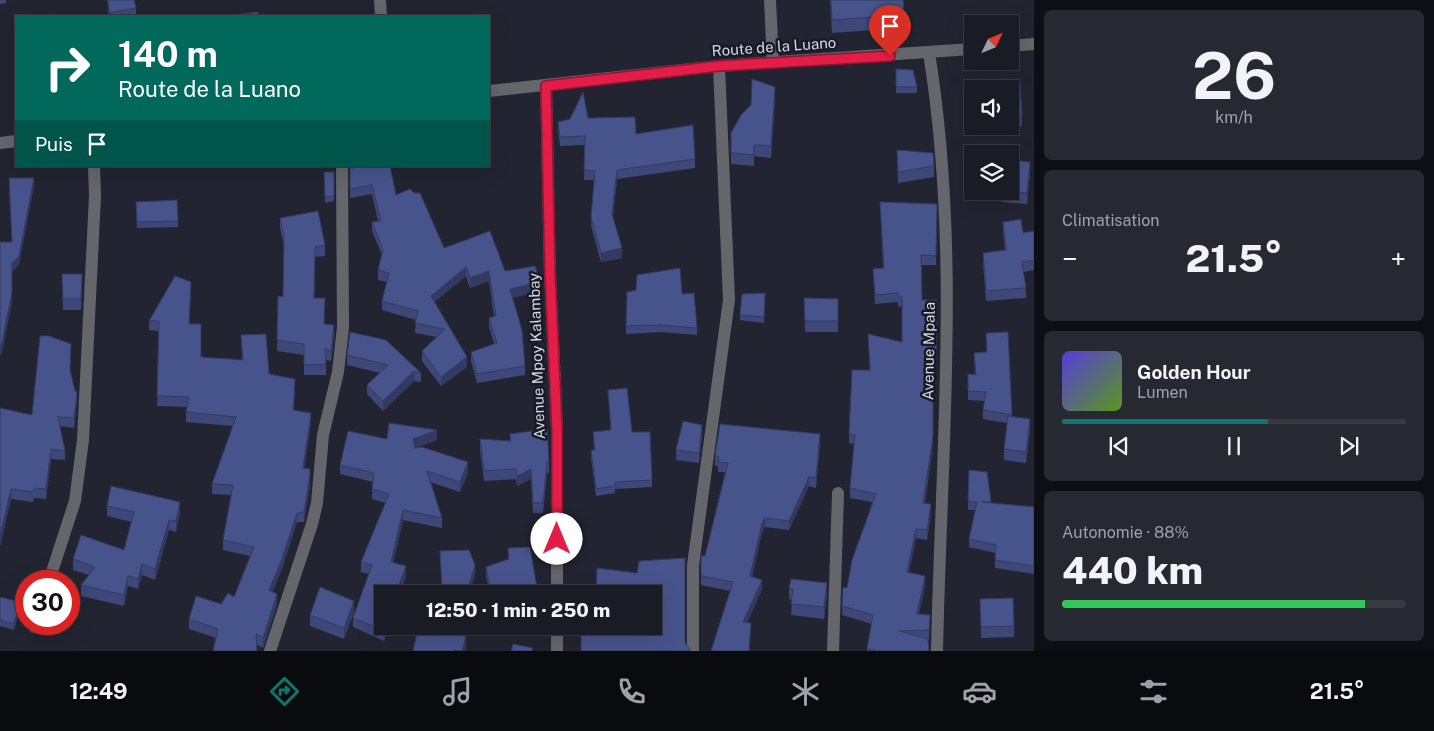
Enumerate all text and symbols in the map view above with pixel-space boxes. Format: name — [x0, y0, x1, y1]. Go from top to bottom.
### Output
pin — [869, 5, 911, 56]
icon: arrive — [876, 12, 904, 40]
north arrow — [964, 15, 1019, 70]
map controls — [964, 15, 1019, 200]
text: 140 m — [118, 34, 218, 75]
street label: Route de la Luano — [711, 34, 837, 59]
icon: right — [35, 35, 100, 100]
text: 26 — [1192, 37, 1276, 114]
text: Route de la Luano — [118, 76, 301, 102]
button: sound — [964, 80, 1019, 135]
text: km/h — [1215, 108, 1253, 127]
icon: arrive — [83, 130, 111, 158]
text: Puis — [35, 133, 73, 155]
button: layers — [964, 145, 1019, 200]
text: Climatisation — [1062, 211, 1159, 230]
text: 21.5° — [1186, 236, 1282, 281]
text: − — [1062, 242, 1078, 275]
text: + — [1390, 242, 1406, 275]
street label: Avenue Mpoy Kalambay — [525, 273, 548, 439]
street label: Avenue Mpala — [919, 302, 938, 400]
text: Golden Hour — [1137, 361, 1251, 383]
text: Lumen — [1137, 383, 1188, 402]
icon: previous — [1105, 432, 1133, 460]
icon: pause — [1220, 432, 1248, 460]
icon: next — [1335, 432, 1363, 460]
position arrow — [530, 512, 582, 564]
text: Autonomie · 88% — [1062, 523, 1189, 542]
text: 440 km — [1062, 548, 1203, 593]
speed limit sign: 30 — [15, 570, 80, 635]
text: 12:50 · 1 min · 250 m — [426, 599, 610, 621]
icon: directions — [267, 674, 302, 709]
icon: music — [440, 674, 475, 709]
icon: phone — [614, 674, 649, 709]
icon: climate — [788, 674, 823, 709]
icon: car — [962, 674, 997, 709]
icon: filters — [1136, 674, 1171, 709]
text: 12:49 — [69, 678, 128, 704]
text: 21.5° — [1310, 678, 1364, 704]

